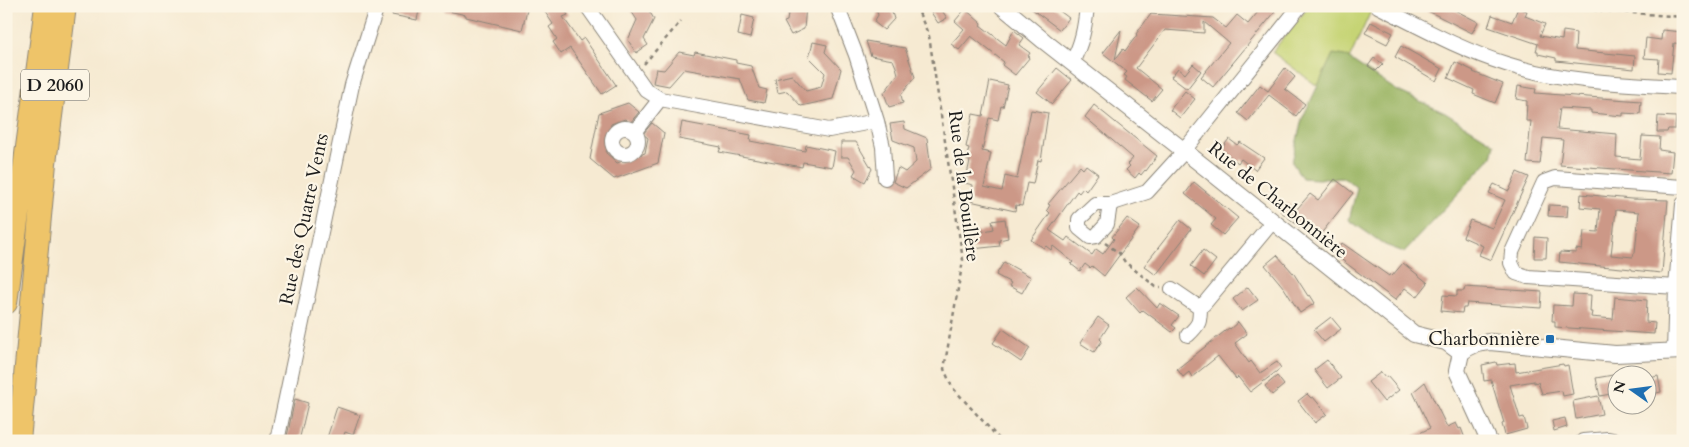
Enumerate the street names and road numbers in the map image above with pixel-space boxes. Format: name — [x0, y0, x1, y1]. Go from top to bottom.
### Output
road number: D 2060 — [21, 70, 89, 100]
street label: Rue de la Bouillère — [942, 109, 986, 263]
street label: Rue des Quatre Vents — [273, 131, 335, 307]
street label: Rue de Charbonnière — [1203, 136, 1353, 264]

